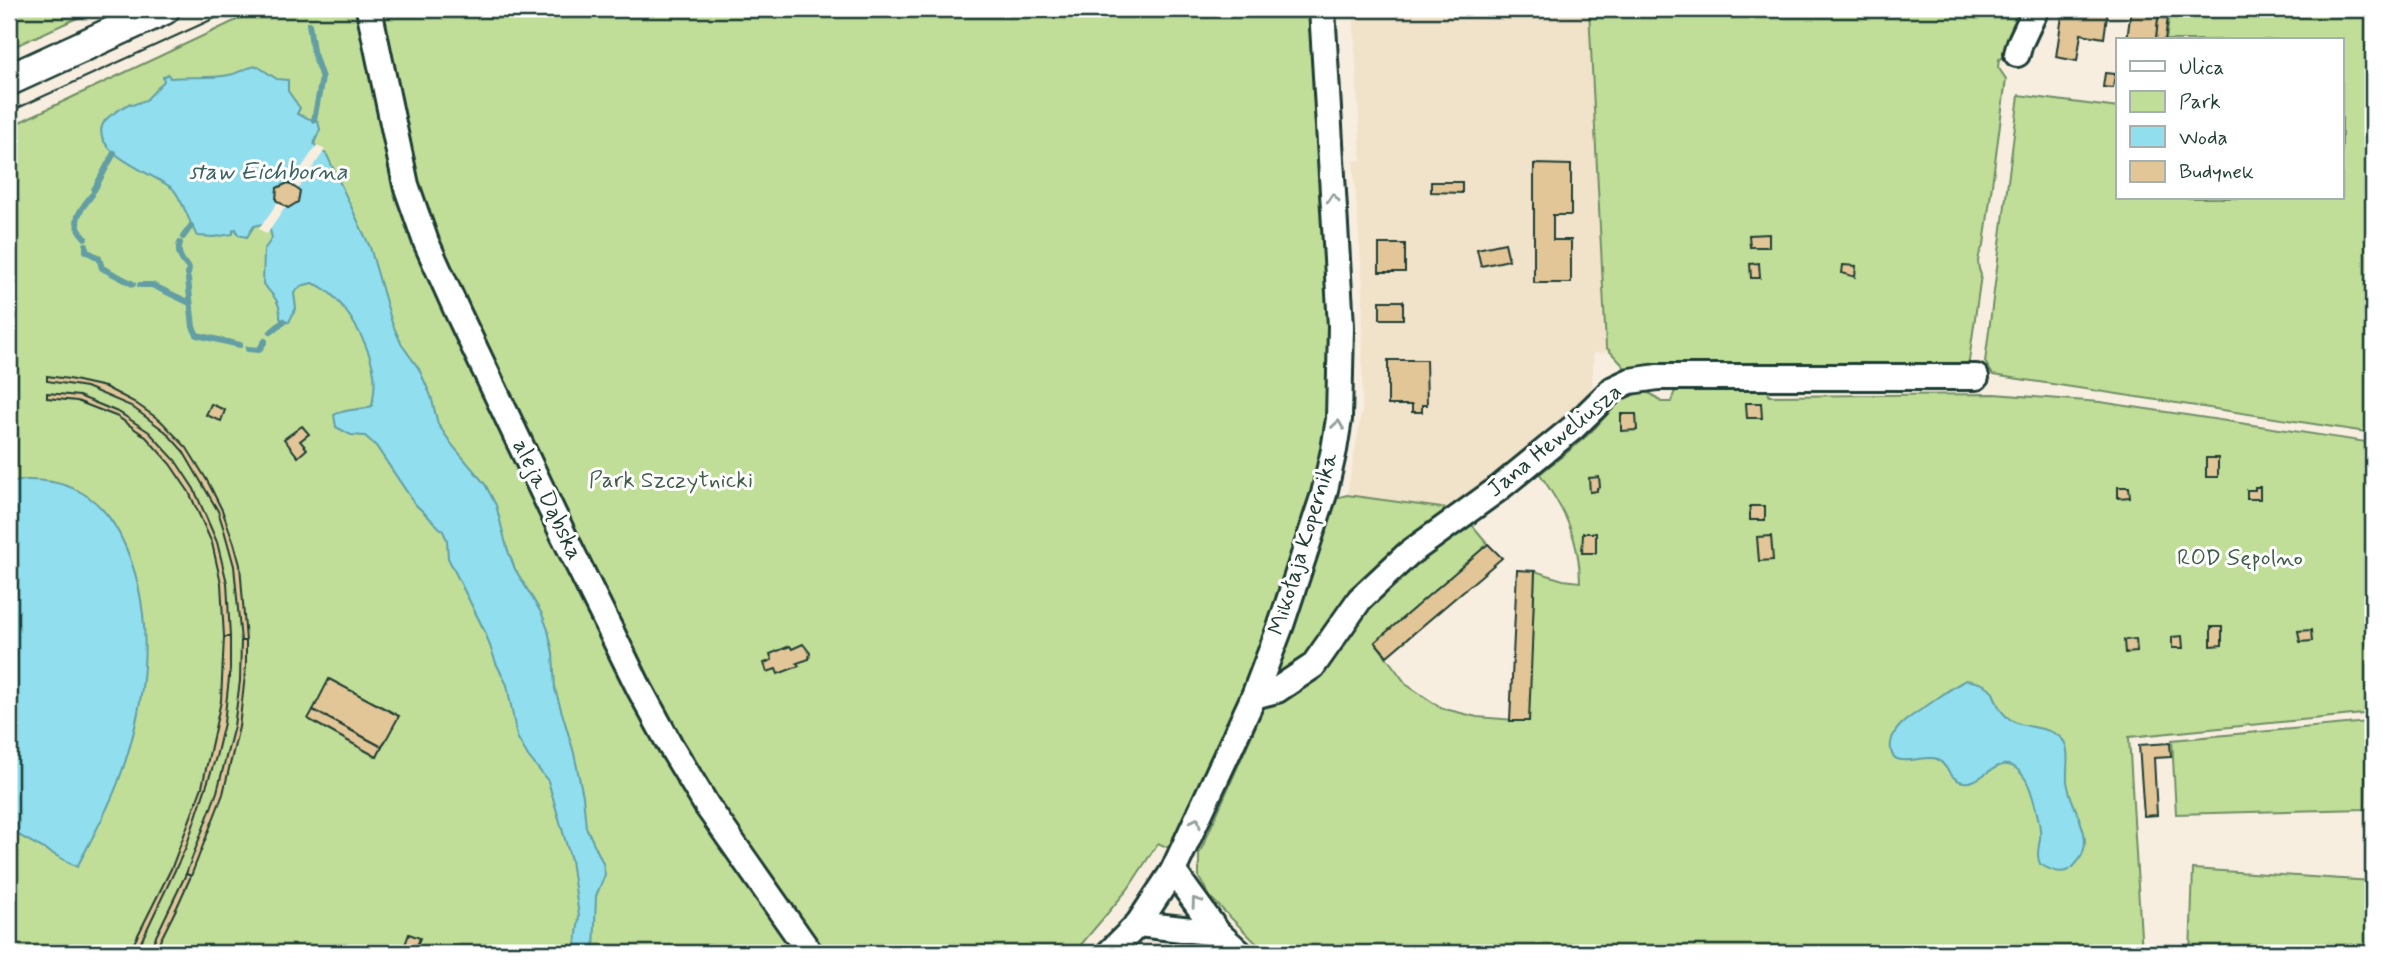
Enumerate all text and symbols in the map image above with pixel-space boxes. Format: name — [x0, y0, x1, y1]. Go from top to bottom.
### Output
legend — [2116, 38, 2344, 200]
text: Ulica — [2179, 54, 2224, 82]
text: Park — [2179, 88, 2221, 116]
text: Woda — [2179, 124, 2228, 152]
water label: staw Eichborna — [189, 157, 348, 188]
text: Budynek — [2179, 158, 2254, 186]
one-way arrow — [1326, 192, 1341, 203]
street label: Jana Heweliusza — [1481, 377, 1629, 505]
one-way arrow — [1330, 419, 1345, 431]
street label: aleja Dąbska — [505, 435, 589, 565]
street label: Mikołaja Kopernika — [1262, 449, 1346, 639]
park label: Park Szczytnicki — [589, 466, 753, 496]
park label: ROD Sępolno — [2177, 544, 2303, 574]
one-way arrow — [1187, 817, 1201, 829]
one-way arrow — [1192, 897, 1204, 910]

